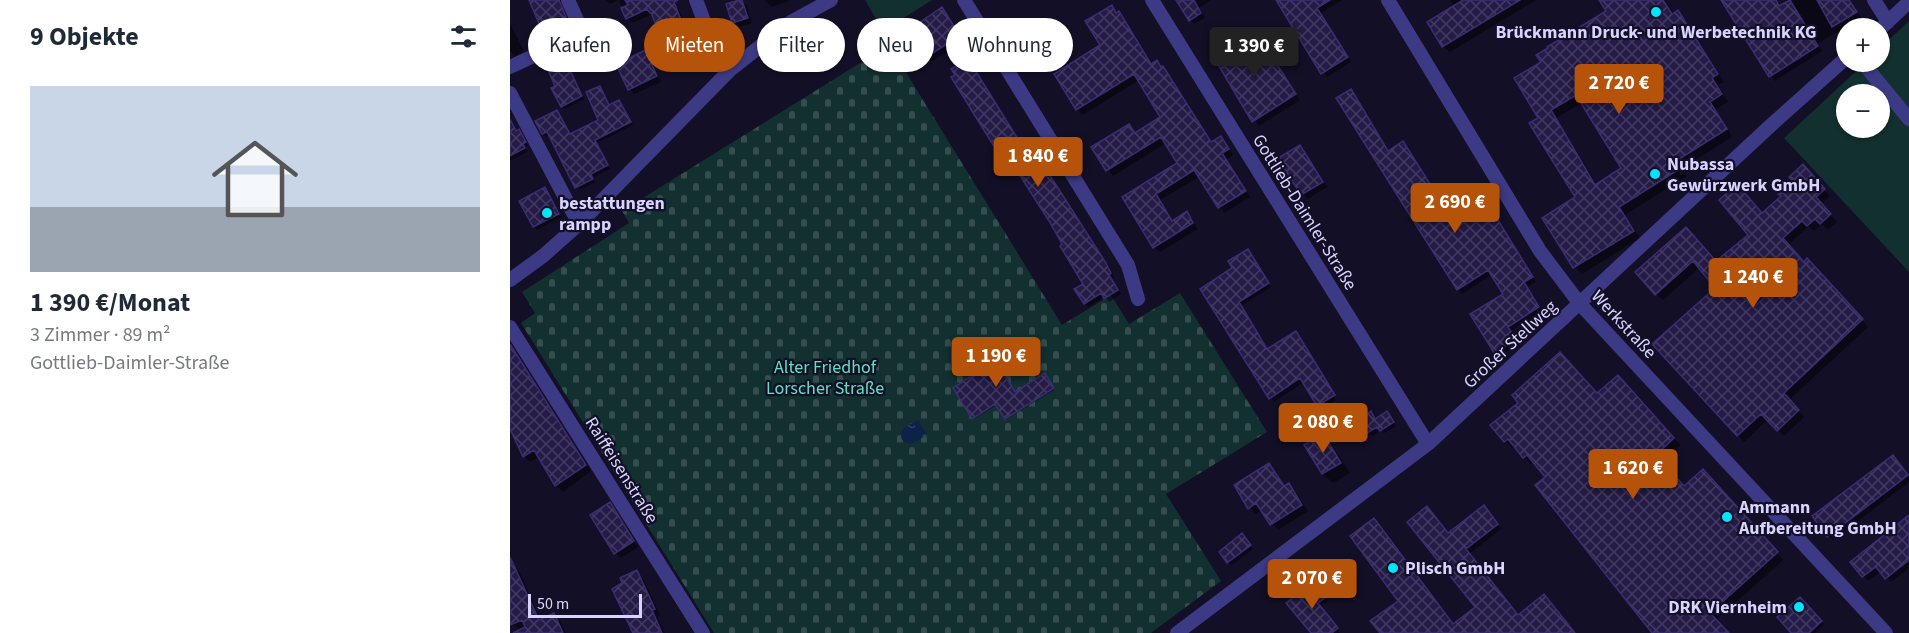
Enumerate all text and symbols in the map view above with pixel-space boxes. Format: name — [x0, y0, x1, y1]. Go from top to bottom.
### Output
marker: Brückmann Druck- und Werbetechnik KG — [1649, 5, 1663, 19]
text: 9 Objekte — [30, 18, 139, 55]
chip: Kaufen — [528, 18, 632, 72]
chip: Mieten — [644, 18, 745, 72]
chip: Filter — [757, 18, 845, 72]
chip: Neu — [857, 18, 934, 72]
chip: Wohnung — [946, 18, 1073, 72]
map controls — [1836, 18, 1890, 138]
button: + — [1836, 18, 1890, 72]
icon: filters — [447, 20, 480, 53]
place label: Brückmann Druck- und Werbetechnik KG — [1495, 20, 1817, 45]
pin: 1 390 € — [1199, 27, 1309, 78]
text: 1 390 € — [1224, 32, 1284, 60]
pin: 2 720 € — [1564, 64, 1674, 115]
text: 2 720 € — [1589, 69, 1649, 97]
button: − — [1836, 84, 1890, 138]
icon: home — [201, 125, 309, 233]
street label: Gottlieb-Daimler-Straße — [1246, 130, 1363, 295]
pin: 1 840 € — [983, 137, 1093, 188]
text: 1 840 € — [1008, 142, 1068, 170]
place label: Nubassa Gewürzwerk GmbH — [1667, 152, 1820, 198]
marker: Nubassa Gewürzwerk GmbH — [1648, 167, 1662, 181]
pin: 2 690 € — [1400, 183, 1510, 234]
text: 2 690 € — [1425, 188, 1485, 216]
place label: bestattungen rampp — [559, 191, 665, 237]
marker: bestattungen rampp — [540, 206, 554, 220]
pin: 1 240 € — [1698, 258, 1808, 309]
text: 1 240 € — [1723, 263, 1783, 291]
text: 1 390 €/Monat — [30, 284, 190, 321]
street label: Werkstraße — [1585, 284, 1662, 364]
street label: Großer Stellweg — [1458, 294, 1563, 394]
text: 3 Zimmer · 89 m² — [30, 321, 170, 349]
pin: 1 190 € — [941, 337, 1051, 388]
text: 1 190 € — [966, 342, 1026, 370]
text: Gottlieb-Daimler-Straße — [30, 349, 230, 377]
park label: Alter Friedhof Lorscher Straße — [766, 355, 884, 401]
pin: 2 080 € — [1268, 403, 1378, 454]
text: 2 080 € — [1293, 408, 1353, 436]
street label: Raiffeisenstraße — [579, 412, 664, 528]
pin: 1 620 € — [1578, 449, 1688, 500]
text: 1 620 € — [1603, 454, 1663, 482]
place label: Ammann Aufbereitung GmbH — [1738, 495, 1897, 541]
marker: Ammann Aufbereitung GmbH — [1720, 510, 1734, 524]
place label: Plisch GmbH — [1405, 556, 1505, 581]
pin: 2 070 € — [1257, 559, 1367, 610]
marker: Plisch GmbH — [1386, 561, 1400, 575]
text: 2 070 € — [1282, 564, 1342, 592]
scale bar — [528, 591, 642, 618]
text: 50 m — [537, 593, 569, 615]
place label: DRK Viernheim — [1668, 595, 1787, 620]
marker: DRK Viernheim — [1792, 600, 1806, 614]

